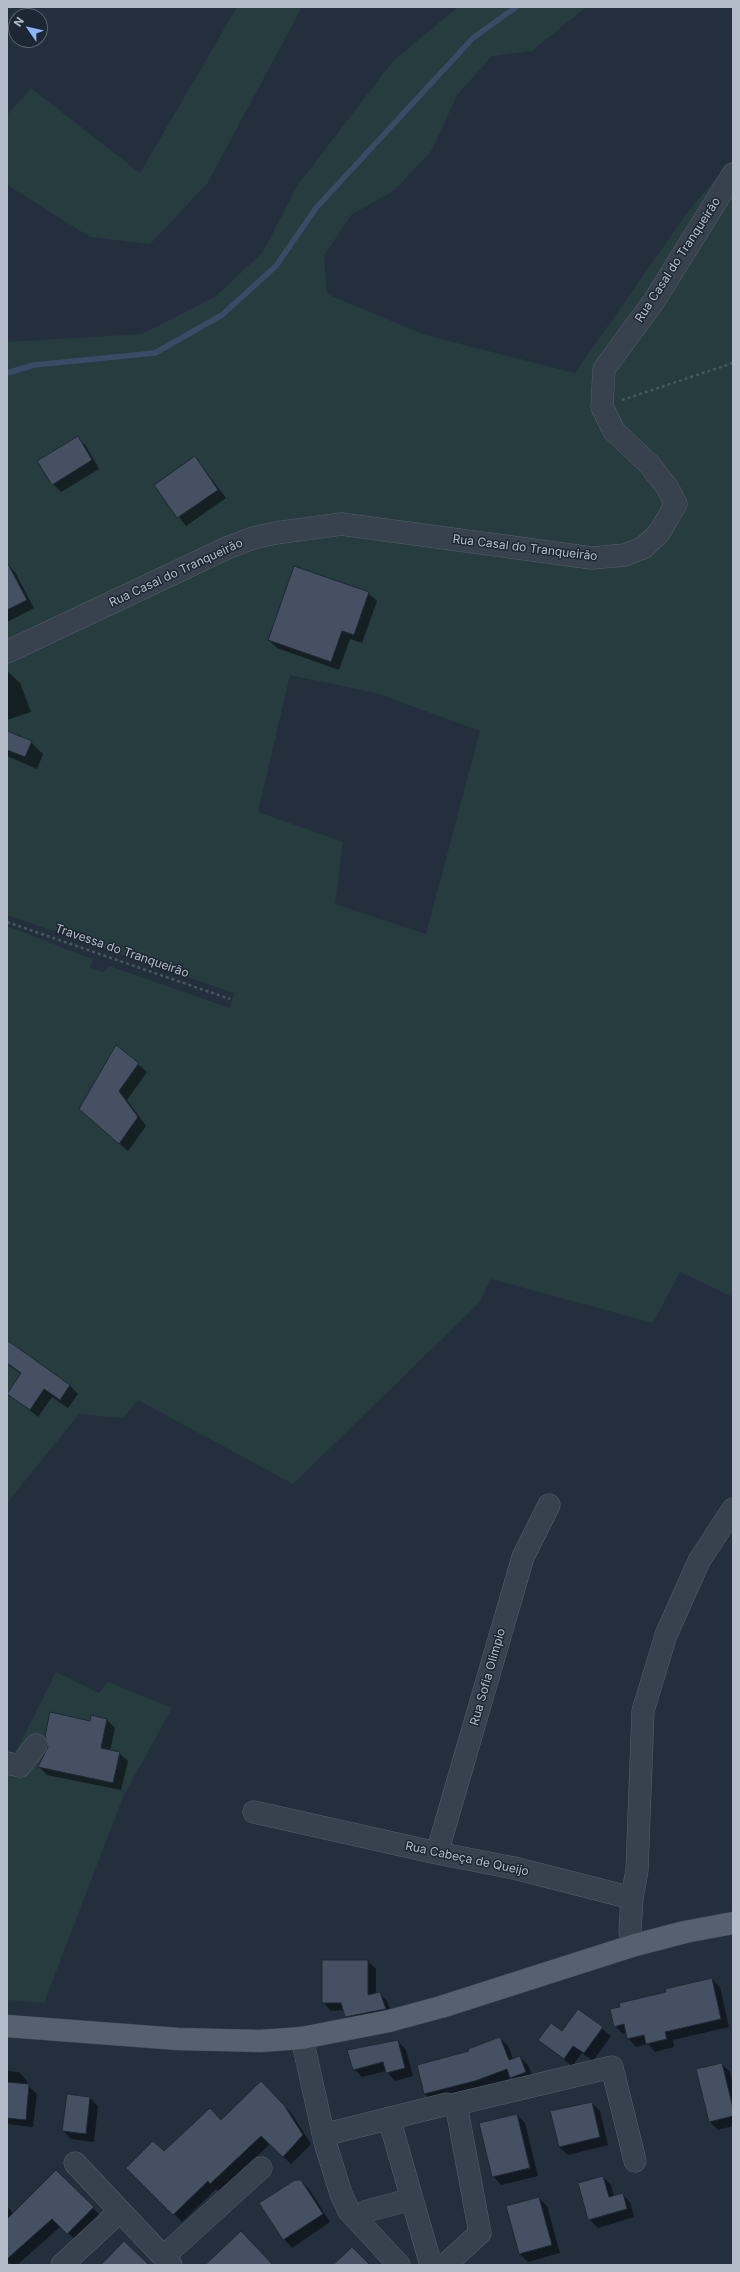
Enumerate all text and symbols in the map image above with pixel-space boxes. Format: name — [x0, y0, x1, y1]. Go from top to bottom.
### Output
north arrow — [8, 8, 48, 48]
text: N — [11, 14, 27, 29]
street label: Rua Casal do Tranqueirão — [632, 195, 724, 325]
street label: Rua Casal do Tranqueirão — [452, 532, 598, 564]
street label: Rua Casal do Tranqueirão — [107, 536, 245, 610]
street label: Travessa do Tranqueirão — [53, 921, 191, 981]
street label: Rua Sofia Olimpio — [467, 1627, 509, 1727]
street label: Rua Cabeça de Queijo — [404, 1839, 530, 1879]

